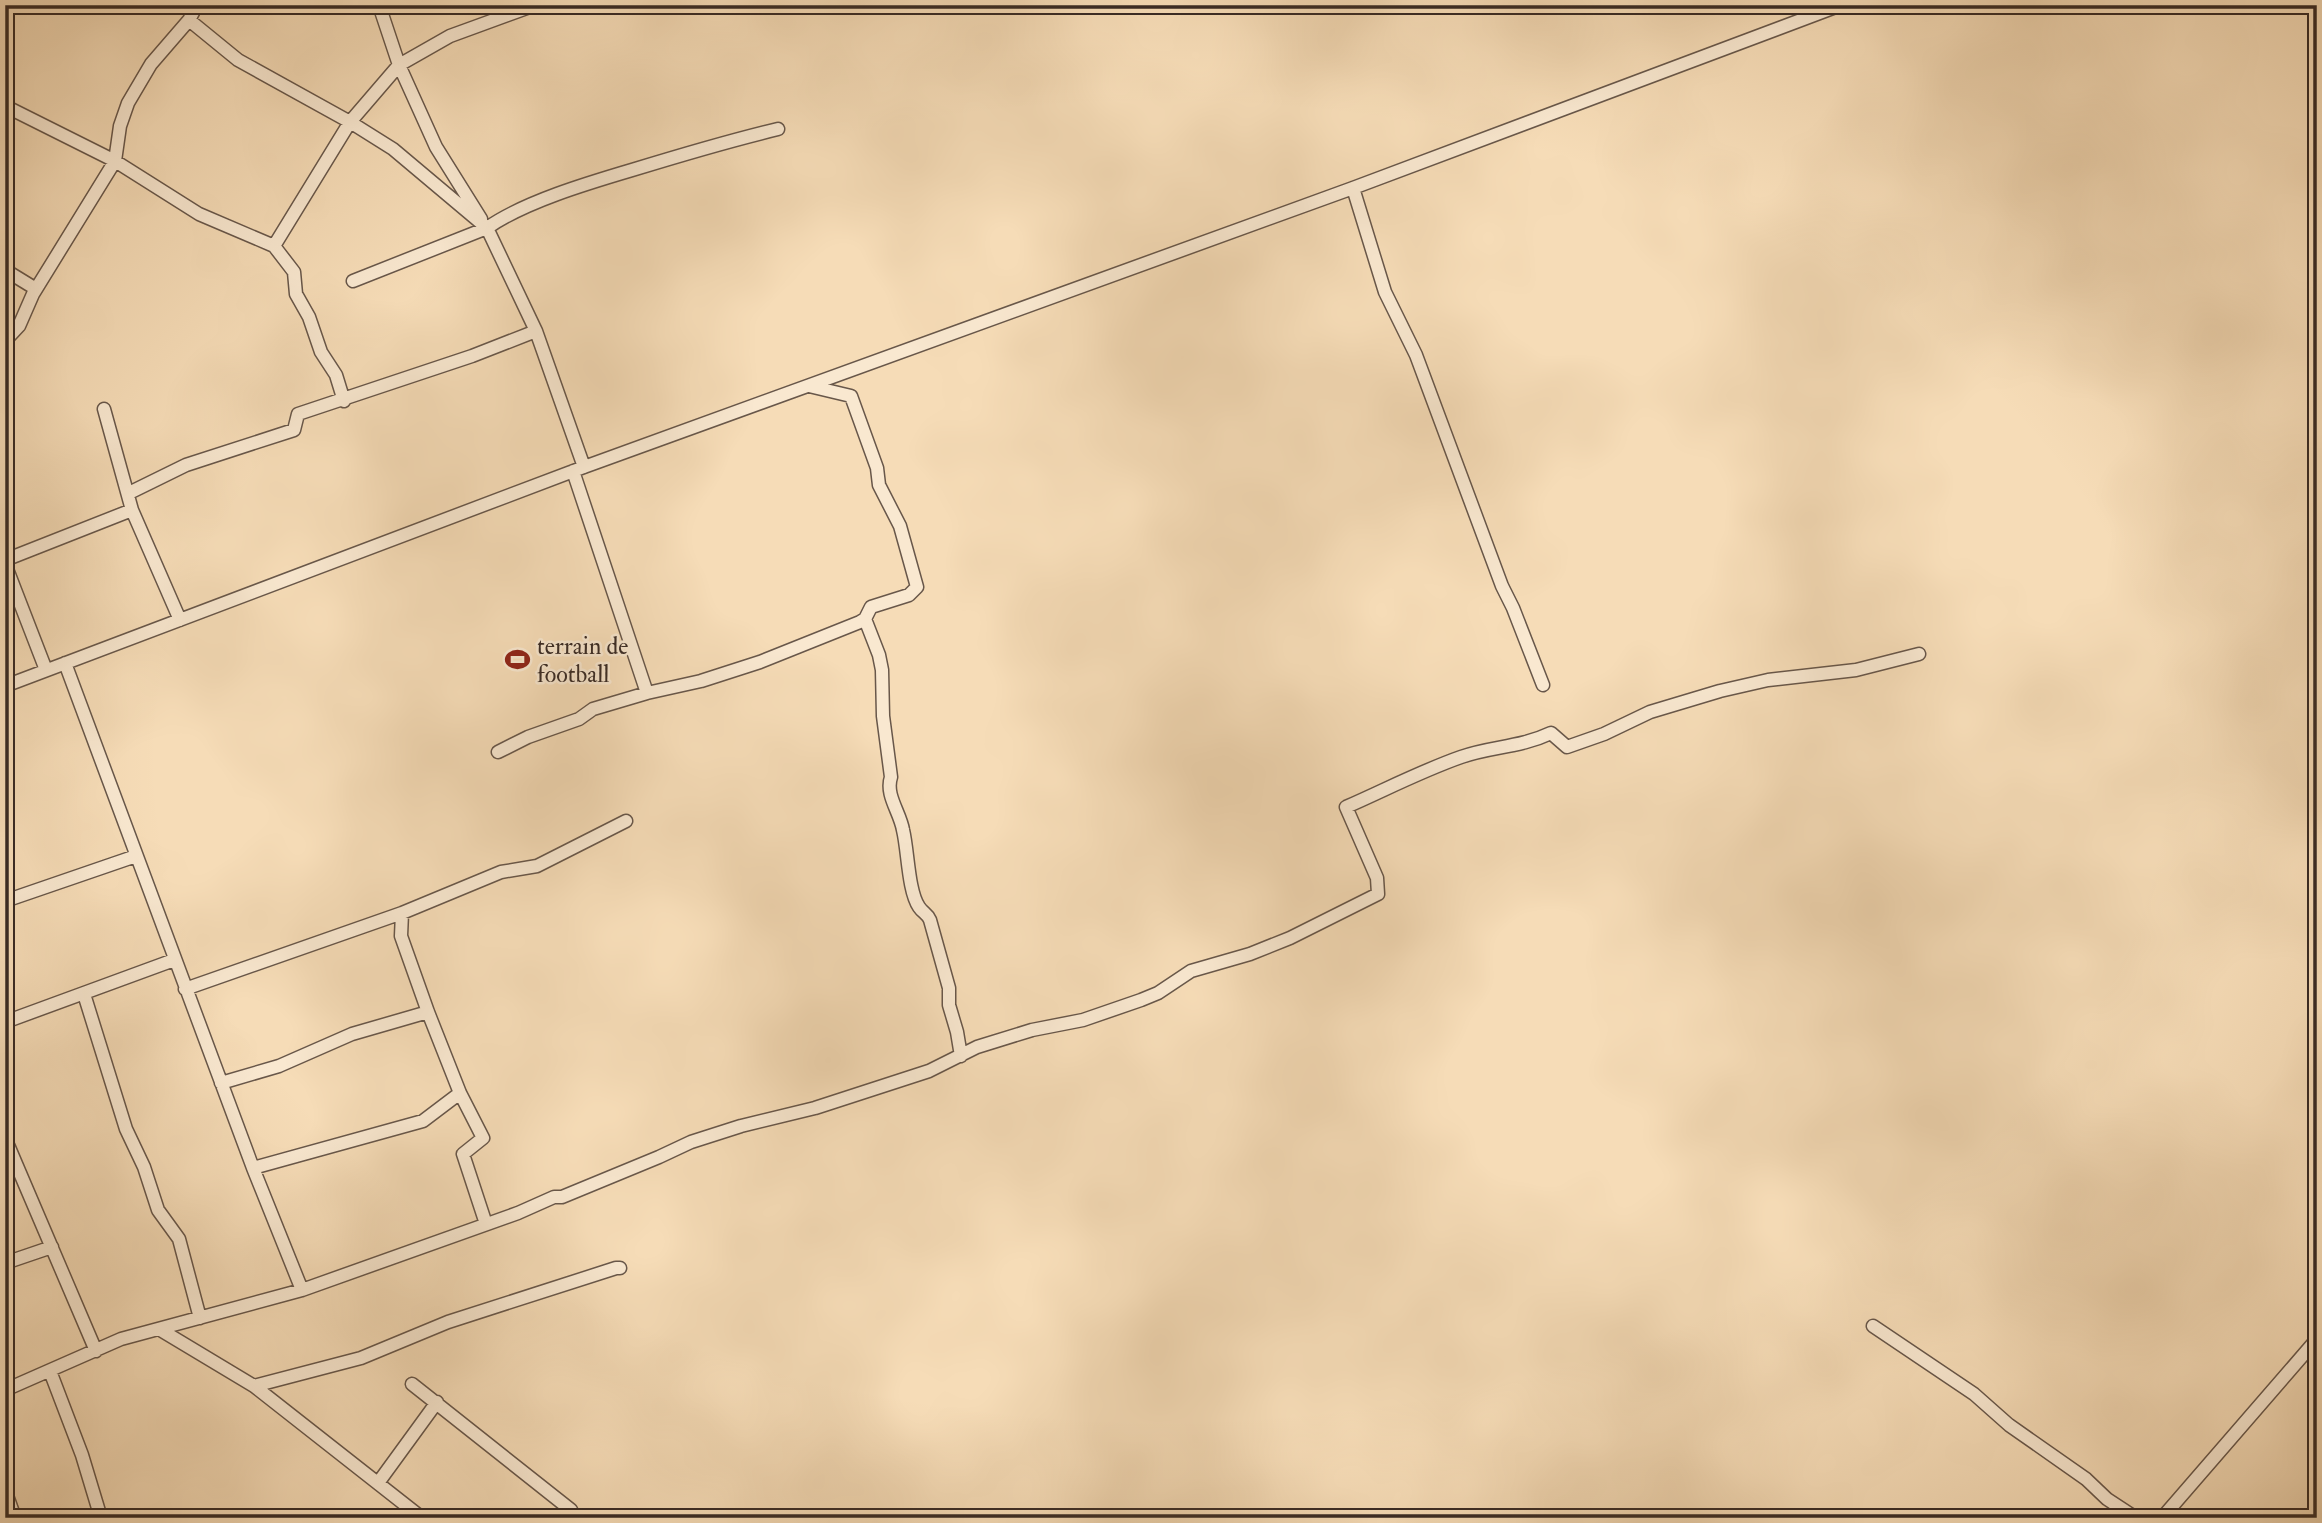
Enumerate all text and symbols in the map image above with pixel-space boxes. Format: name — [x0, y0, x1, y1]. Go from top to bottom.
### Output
place label: terrain de football — [537, 631, 628, 690]
sports icon: terrain de football — [503, 646, 531, 674]

